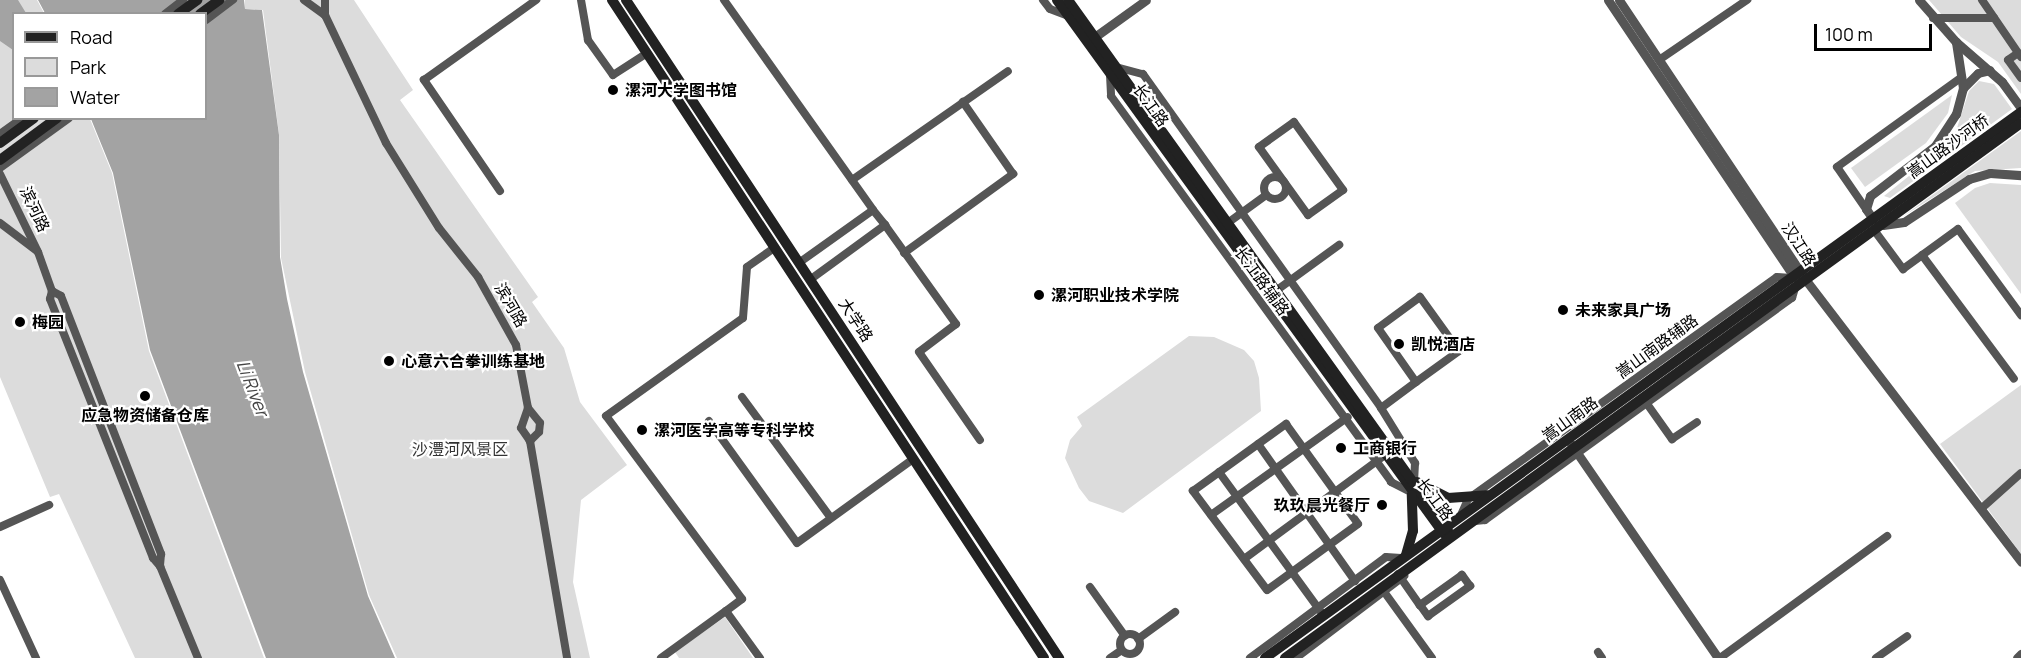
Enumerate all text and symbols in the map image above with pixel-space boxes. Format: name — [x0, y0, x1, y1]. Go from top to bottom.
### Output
legend — [12, 12, 207, 120]
scale bar — [1817, 12, 1936, 50]
text: 100 m — [1825, 22, 1873, 46]
text: Road — [70, 25, 113, 49]
text: Park — [70, 55, 106, 79]
place label: 漯河大学图书馆 — [625, 80, 737, 100]
street label: 长江路 — [1129, 80, 1173, 130]
marker: 漯河大学图书馆 — [606, 83, 620, 97]
text: Water — [70, 85, 120, 109]
street label: 嵩山路沙河桥 — [1904, 110, 1992, 182]
street label: 滨河路 — [16, 183, 54, 235]
street label: 汉江路 — [1778, 219, 1820, 269]
street label: 长江路辅路 — [1231, 243, 1293, 319]
street label: 滨河路 — [491, 279, 531, 331]
place label: 漯河职业技术学院 — [1051, 285, 1179, 305]
marker: 漯河职业技术学院 — [1032, 288, 1046, 302]
street label: 大学路 — [835, 295, 877, 345]
place label: 未来家具广场 — [1575, 300, 1671, 320]
marker: 未来家具广场 — [1556, 303, 1570, 317]
street label: 嵩山南路辅路 — [1613, 310, 1701, 382]
place label: 梅园 — [32, 312, 64, 332]
marker: 梅园 — [13, 315, 27, 329]
place label: 凯悦酒店 — [1411, 334, 1475, 354]
marker: 凯悦酒店 — [1392, 337, 1406, 351]
place label: 心意六合拳训练基地 — [401, 351, 545, 371]
marker: 心意六合拳训练基地 — [382, 354, 396, 368]
water label: Li River — [232, 357, 274, 419]
marker: 应急物资储备仓库 — [138, 389, 152, 403]
street label: 嵩山南路 — [1538, 392, 1602, 446]
place label: 应急物资储备仓库 — [81, 405, 209, 425]
place label: 漯河医学高等专科学校 — [654, 420, 814, 440]
marker: 漯河医学高等专科学校 — [635, 423, 649, 437]
place label: 工商银行 — [1353, 438, 1417, 458]
park label: 沙澧河风景区 — [412, 439, 508, 459]
marker: 工商银行 — [1334, 441, 1348, 455]
street label: 长江路 — [1413, 474, 1457, 524]
place label: 玖玖晨光餐厅 — [1274, 495, 1370, 515]
marker: 玖玖晨光餐厅 — [1375, 498, 1389, 512]

